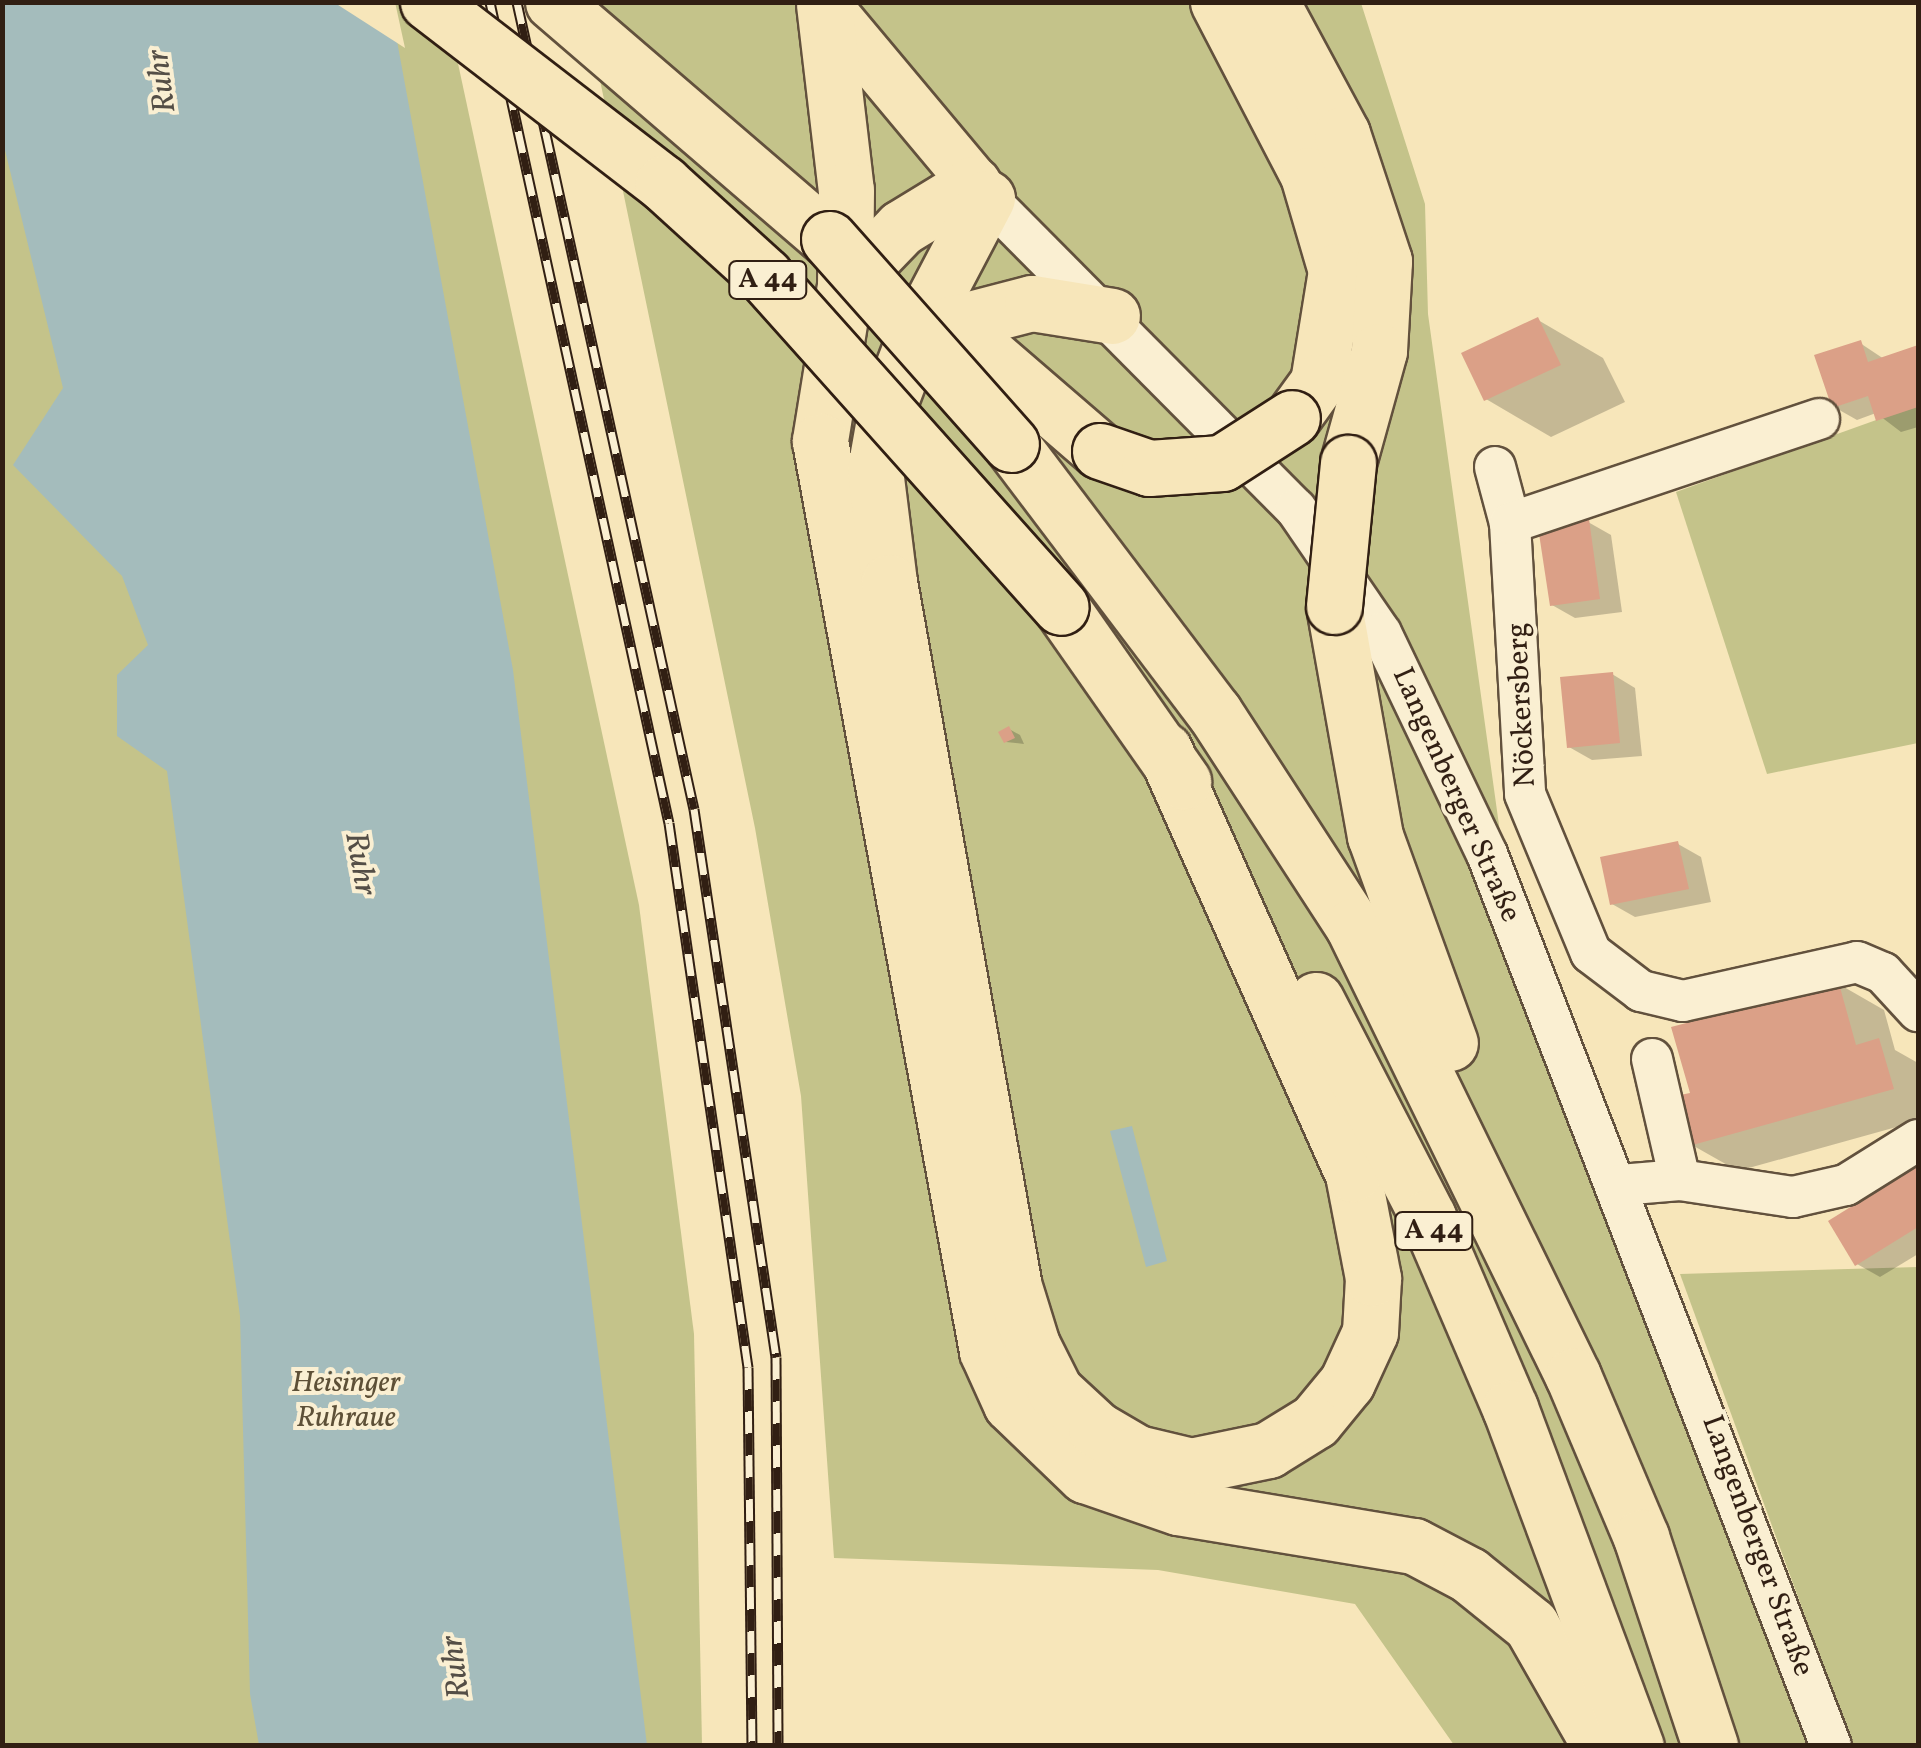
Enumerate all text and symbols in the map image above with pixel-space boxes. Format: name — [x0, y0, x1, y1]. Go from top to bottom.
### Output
water label: Ruhr — [140, 47, 186, 115]
road number: A 44 — [728, 257, 808, 303]
street label: Nöckersberg — [1500, 622, 1544, 788]
street label: Langenberger Straße — [1384, 662, 1528, 928]
water label: Ruhr — [335, 829, 383, 899]
road number: A 44 — [1394, 1208, 1474, 1254]
park label: Heisinger Ruhraue — [291, 1365, 401, 1436]
street label: Langenberger Straße — [1693, 1411, 1821, 1681]
water label: Ruhr — [434, 1633, 480, 1701]

